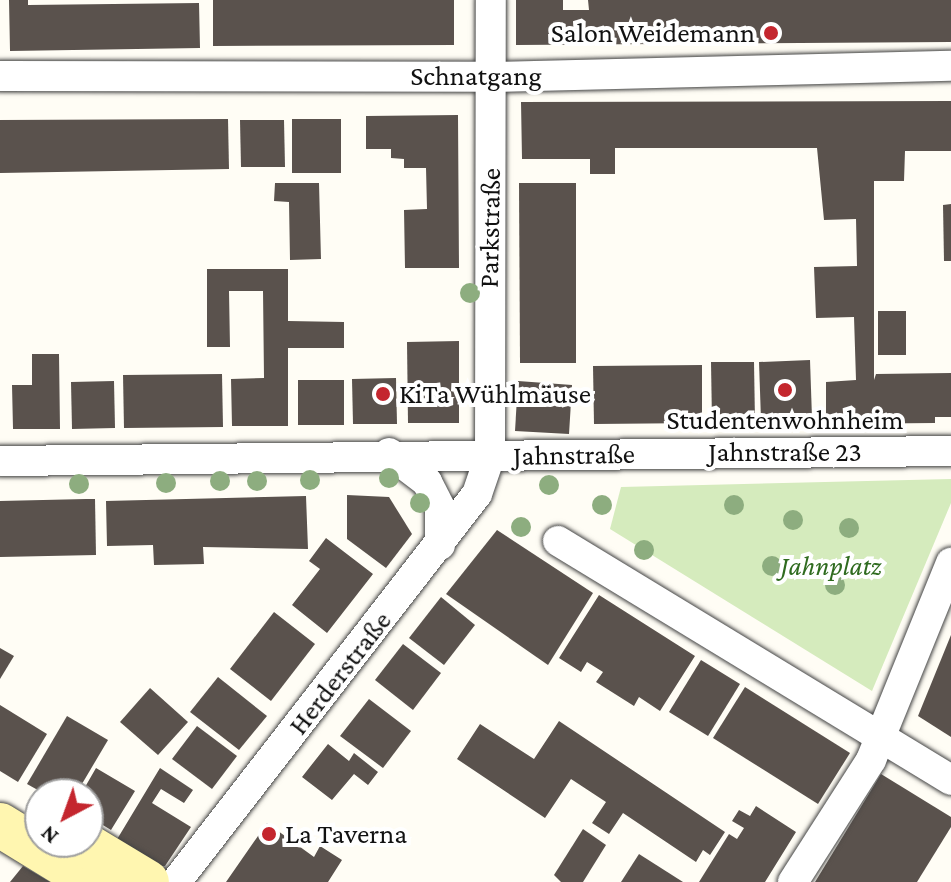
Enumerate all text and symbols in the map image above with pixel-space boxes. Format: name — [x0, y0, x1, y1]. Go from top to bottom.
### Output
place label: Salon Weidemann — [551, 16, 755, 50]
marker: Salon Weidemann — [762, 24, 780, 42]
street label: Schnatgang — [410, 59, 542, 93]
street label: Parkstraße — [472, 168, 508, 288]
place label: KiTa Wühlmäuse — [399, 377, 591, 411]
marker: Studentenwohnheim Jahnstraße 23 — [776, 381, 794, 399]
marker: KiTa Wühlmäuse — [374, 385, 392, 403]
place label: Studentenwohnheim Jahnstraße 23 — [666, 403, 904, 469]
street label: Jahnstraße — [513, 437, 635, 473]
park label: Jahnplatz — [780, 549, 882, 583]
street label: Herderstraße — [281, 605, 399, 741]
north arrow — [24, 778, 104, 858]
place label: La Taverna — [285, 817, 407, 851]
text: N — [35, 821, 63, 849]
marker: La Taverna — [260, 825, 278, 843]

